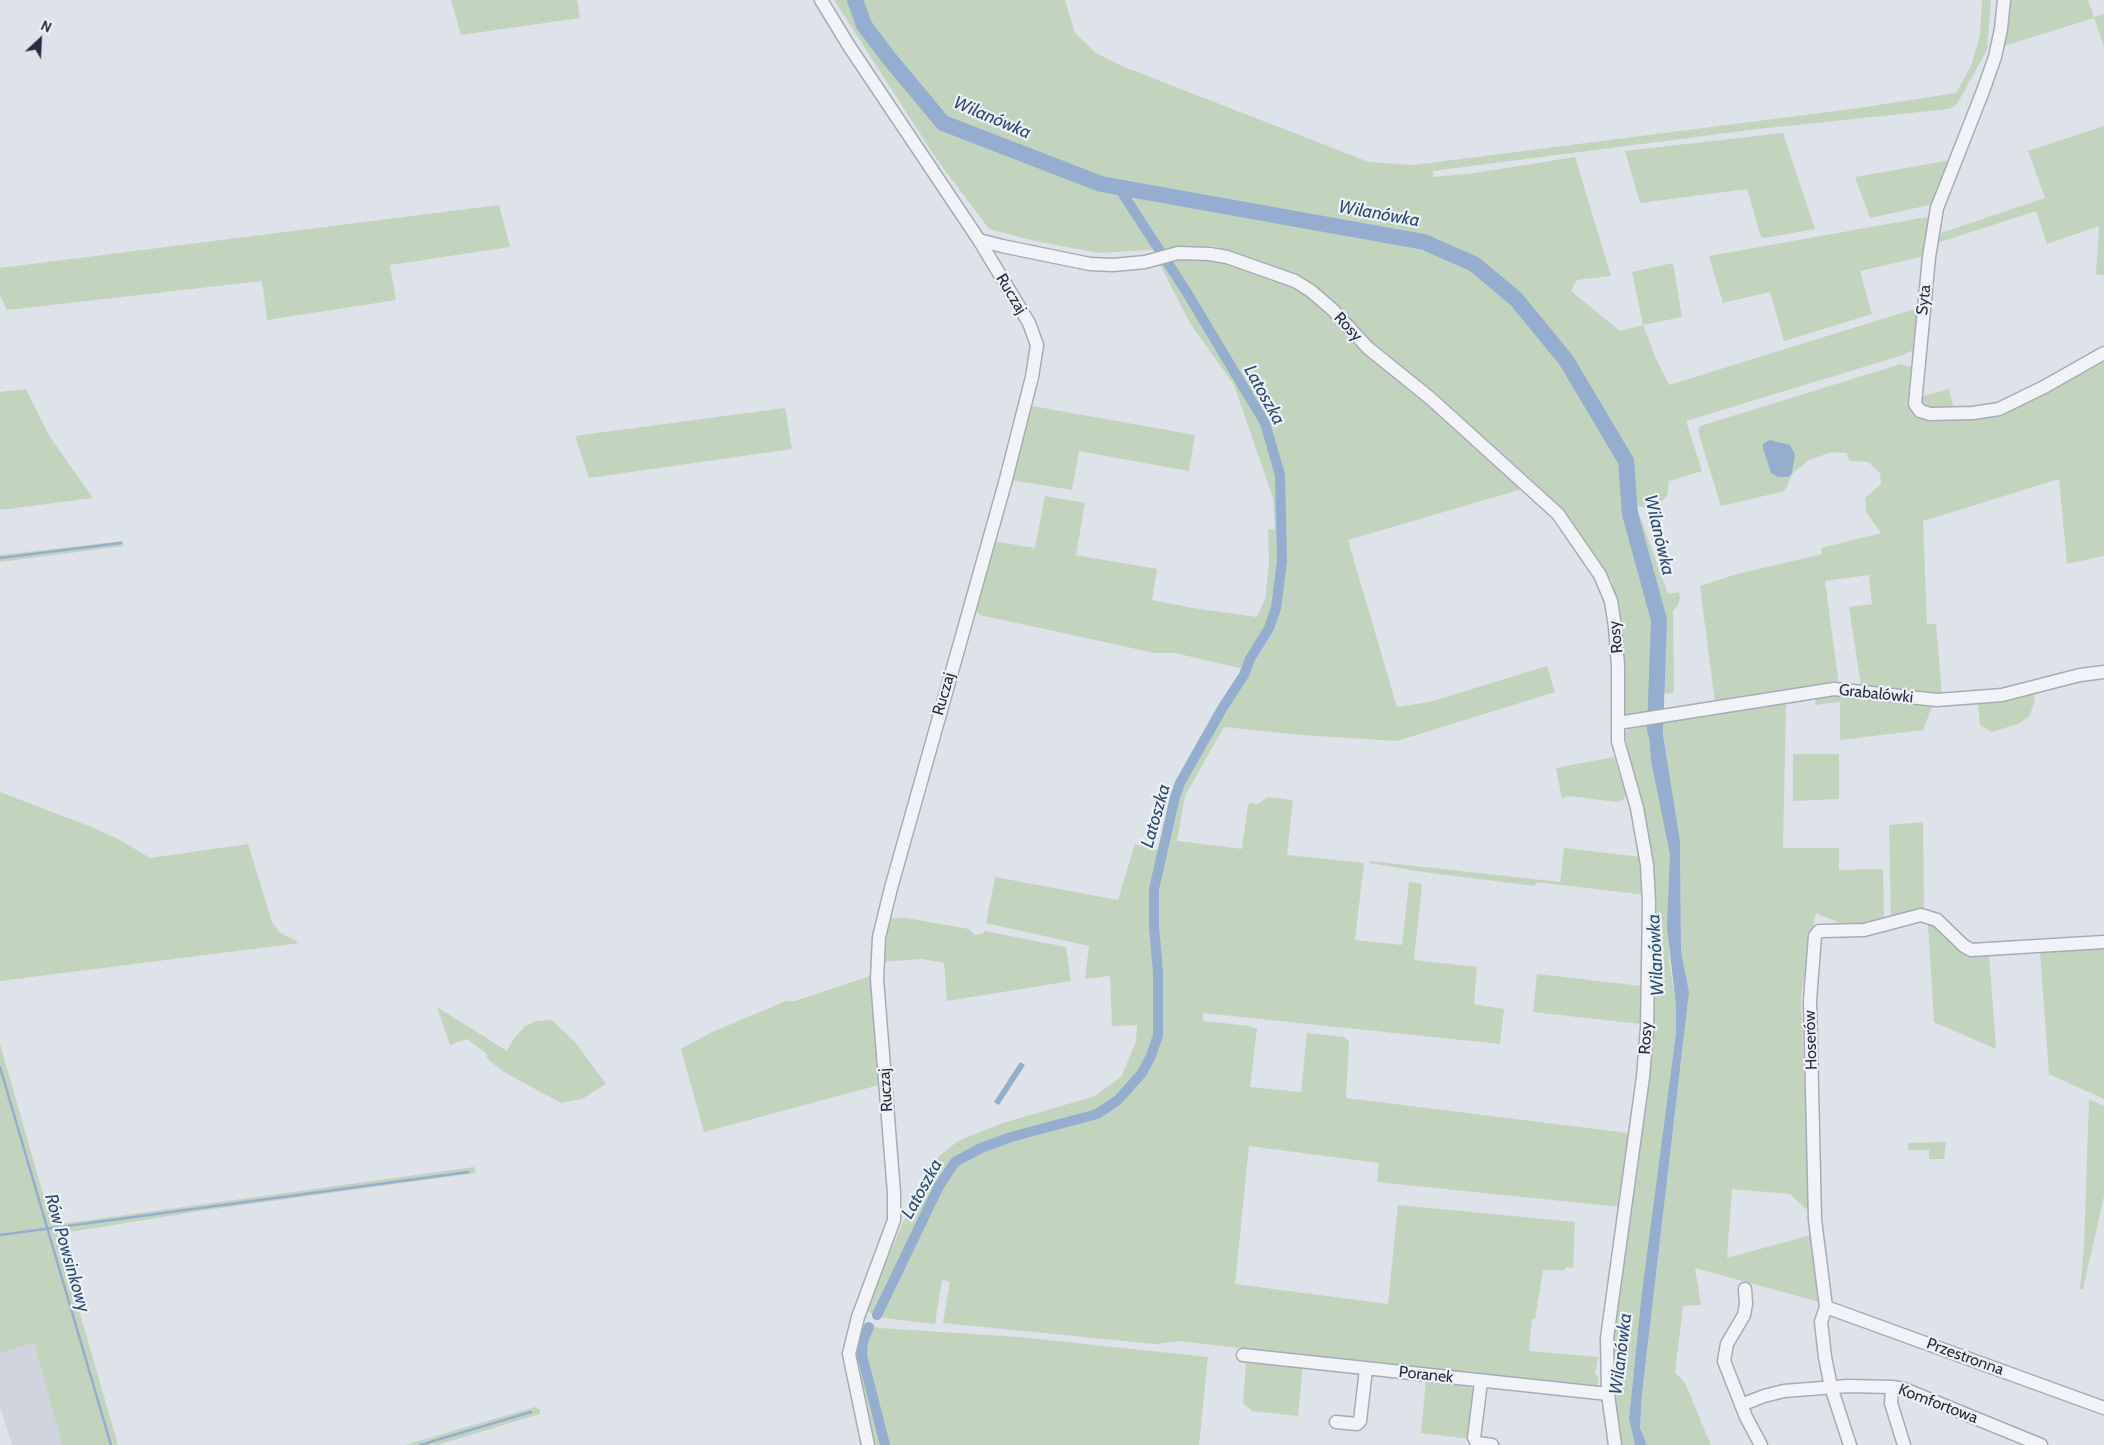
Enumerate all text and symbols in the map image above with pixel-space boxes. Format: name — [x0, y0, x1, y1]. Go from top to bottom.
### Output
north arrow — [15, 15, 65, 65]
text: N — [38, 16, 55, 37]
water label: Wilanówka — [950, 92, 1034, 144]
water label: Wilanówka — [1337, 196, 1421, 232]
street label: Ruczaj — [992, 270, 1030, 318]
street label: Syta — [1913, 284, 1935, 316]
street label: Rosy — [1330, 308, 1366, 346]
water label: Latoszka — [1239, 361, 1289, 429]
water label: Wilanówka — [1639, 493, 1679, 577]
street label: Rosy — [1605, 620, 1627, 654]
street label: Ruczaj — [929, 670, 959, 718]
street label: Grabalówki — [1838, 681, 1914, 707]
water label: Latoszka — [1137, 782, 1175, 850]
water label: Wilanówka — [1643, 913, 1669, 997]
street label: Hoserów — [1800, 1010, 1822, 1070]
street label: Rosy — [1636, 1021, 1656, 1055]
street label: Ruczaj — [875, 1068, 897, 1112]
water label: Latoszka — [897, 1155, 947, 1223]
water label: Rów Powsinkowy — [40, 1191, 94, 1315]
water label: Wilanówka — [1605, 1312, 1637, 1396]
street label: Przestronna — [1924, 1334, 2006, 1380]
street label: Poranek — [1398, 1363, 1454, 1387]
street label: Komfortowa — [1896, 1380, 1980, 1428]

